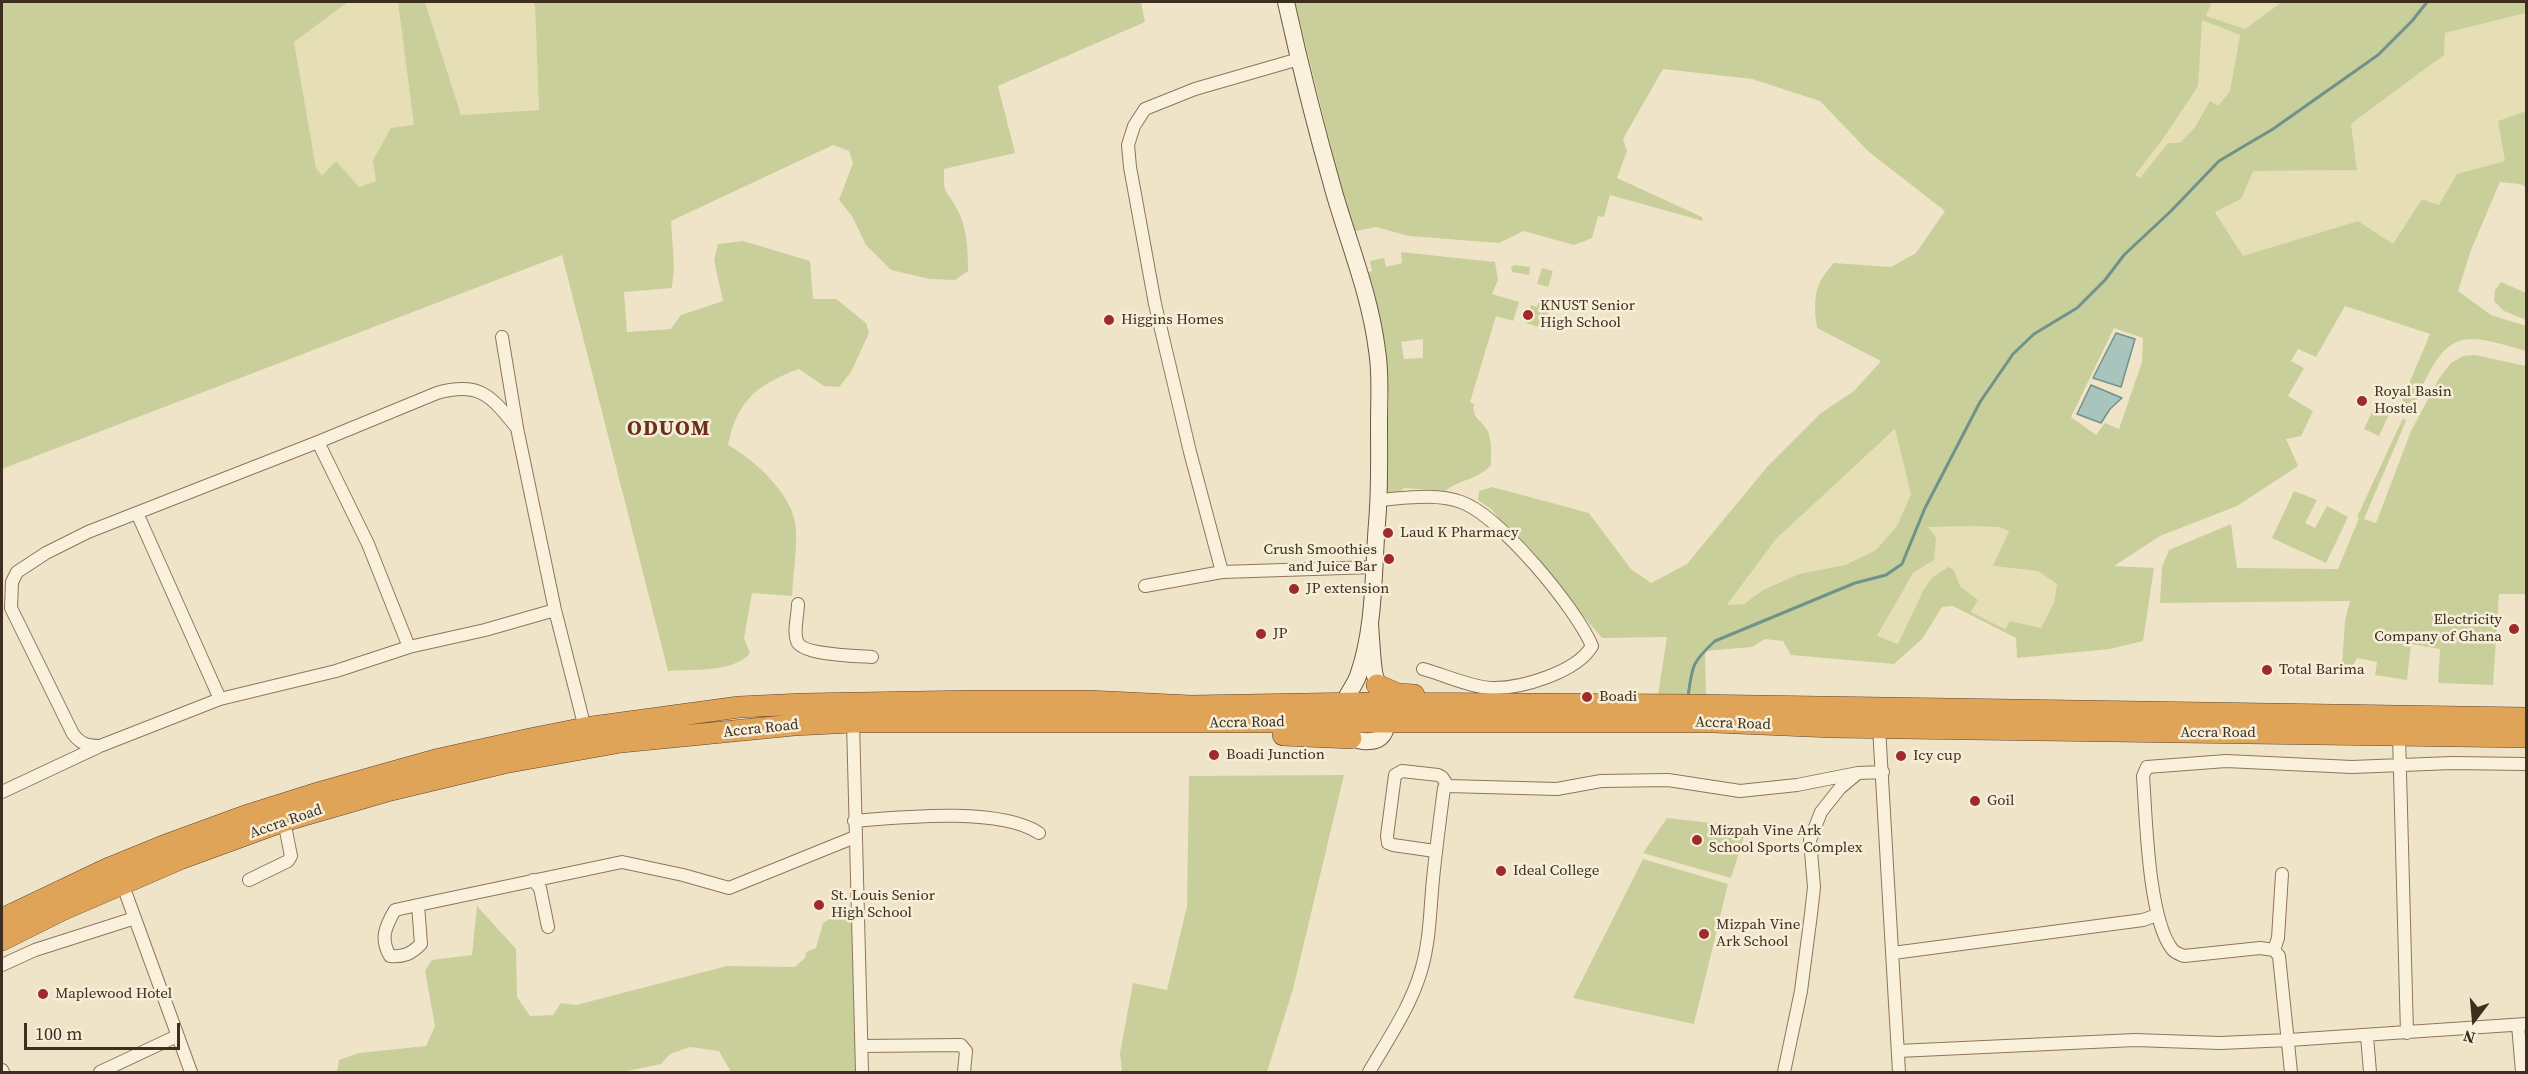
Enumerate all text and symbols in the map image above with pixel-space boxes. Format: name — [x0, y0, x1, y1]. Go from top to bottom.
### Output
place label: KNUST Senior High School — [1540, 297, 1635, 332]
marker: KNUST Senior High School — [1521, 308, 1535, 322]
place label: Higgins Homes — [1121, 311, 1224, 329]
marker: Higgins Homes — [1102, 313, 1116, 327]
place label: Royal Basin Hostel — [2374, 383, 2452, 418]
marker: Royal Basin Hostel — [2355, 394, 2369, 408]
district label: ODUOM — [627, 417, 711, 443]
place label: Laud K Pharmacy — [1400, 524, 1519, 542]
marker: Laud K Pharmacy — [1381, 526, 1395, 540]
place label: Crush Smoothies and Juice Bar — [1264, 541, 1377, 576]
marker: Crush Smoothies and Juice Bar — [1382, 552, 1396, 566]
place label: JP extension — [1306, 580, 1389, 598]
marker: JP extension — [1287, 582, 1301, 596]
place label: Electricity Company of Ghana — [2374, 611, 2502, 646]
marker: Electricity Company of Ghana — [2507, 622, 2521, 636]
place label: JP — [1273, 625, 1287, 643]
marker: JP — [1254, 627, 1268, 641]
place label: Total Barima — [2279, 661, 2365, 679]
marker: Total Barima — [2260, 663, 2274, 677]
place label: Boadi — [1599, 688, 1637, 706]
marker: Boadi — [1580, 690, 1594, 704]
street label: Accra Road — [1209, 713, 1285, 733]
street label: Accra Road — [1695, 714, 1771, 734]
street label: Accra Road — [722, 716, 800, 742]
street label: Accra Road — [2180, 724, 2256, 742]
place label: Boadi Junction — [1226, 746, 1325, 764]
place label: Icy cup — [1913, 747, 1961, 765]
marker: Boadi Junction — [1207, 748, 1221, 762]
marker: Icy cup — [1894, 749, 1908, 763]
place label: Goil — [1987, 792, 2014, 810]
marker: Goil — [1968, 794, 1982, 808]
street label: Accra Road — [247, 801, 325, 843]
place label: Mizpah Vine Ark School Sports Complex — [1709, 822, 1863, 857]
marker: Mizpah Vine Ark School Sports Complex — [1690, 833, 1704, 847]
place label: Ideal College — [1513, 862, 1599, 880]
marker: Ideal College — [1494, 864, 1508, 878]
place label: St. Louis Senior High School — [831, 887, 935, 922]
marker: St. Louis Senior High School — [812, 898, 826, 912]
place label: Mizpah Vine Ark School — [1716, 916, 1800, 951]
marker: Mizpah Vine Ark School — [1697, 927, 1711, 941]
place label: Maplewood Hotel — [55, 985, 172, 1003]
marker: Maplewood Hotel — [36, 987, 50, 1001]
north arrow — [2444, 990, 2504, 1050]
scale bar — [27, 1011, 183, 1049]
text: 100 m — [35, 1021, 82, 1046]
text: N — [2460, 1025, 2478, 1049]

